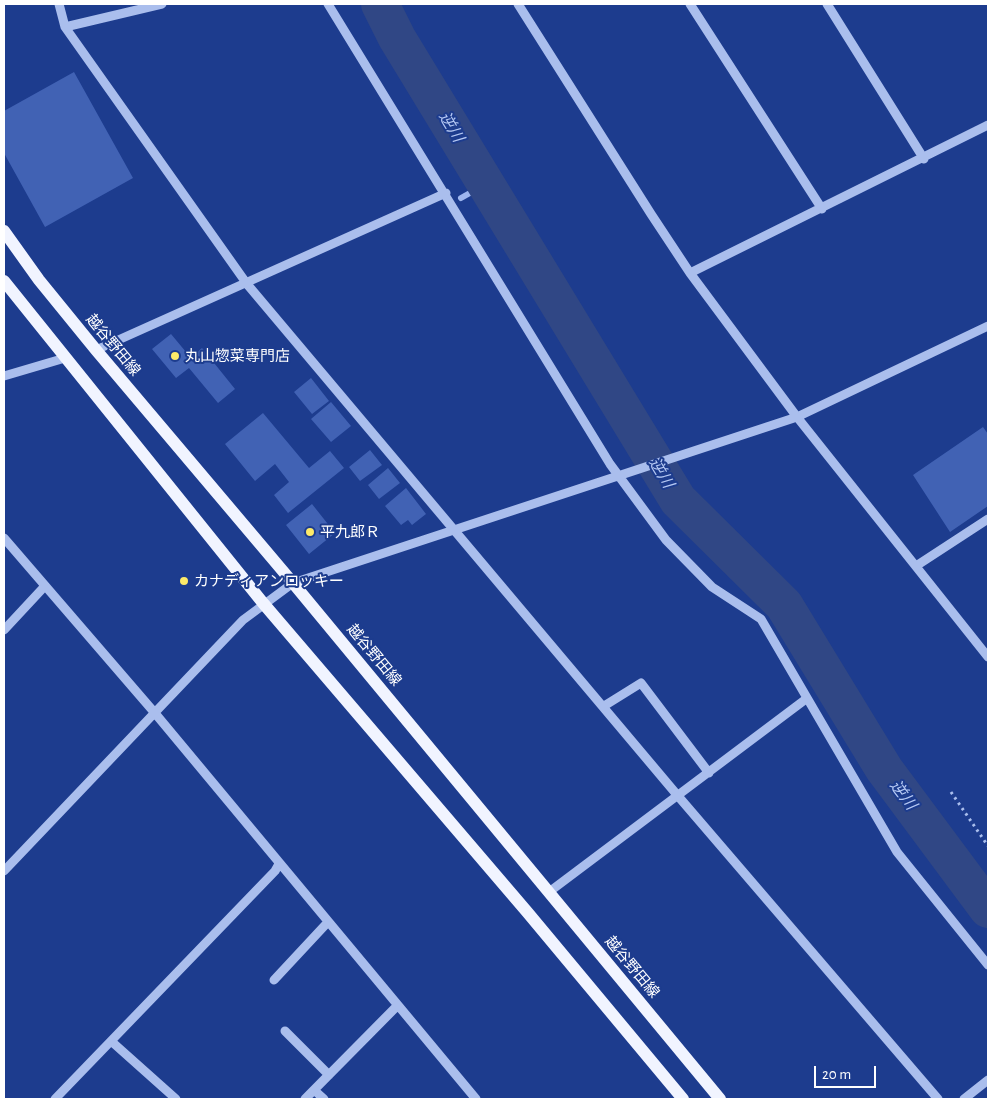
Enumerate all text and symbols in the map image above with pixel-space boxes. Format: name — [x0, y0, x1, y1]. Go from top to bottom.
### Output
water label: 逆川 — [435, 108, 467, 146]
street label: 越谷野田線 — [82, 310, 144, 380]
place label: 丸山惣菜専門店 — [185, 347, 290, 365]
marker: 丸山惣菜専門店 — [169, 350, 181, 362]
water label: 逆川 — [645, 454, 677, 492]
place label: 平九郎Ｒ — [320, 523, 380, 541]
marker: 平九郎Ｒ — [304, 526, 316, 538]
place label: カナディアンロッキー — [194, 572, 344, 590]
marker: カナディアンロッキー — [178, 575, 190, 587]
street label: 越谷野田線 — [343, 620, 405, 690]
water label: 逆川 — [886, 776, 920, 814]
street label: 越谷野田線 — [601, 932, 663, 1002]
scale bar — [817, 1056, 880, 1088]
text: 20 m — [822, 1067, 851, 1082]

